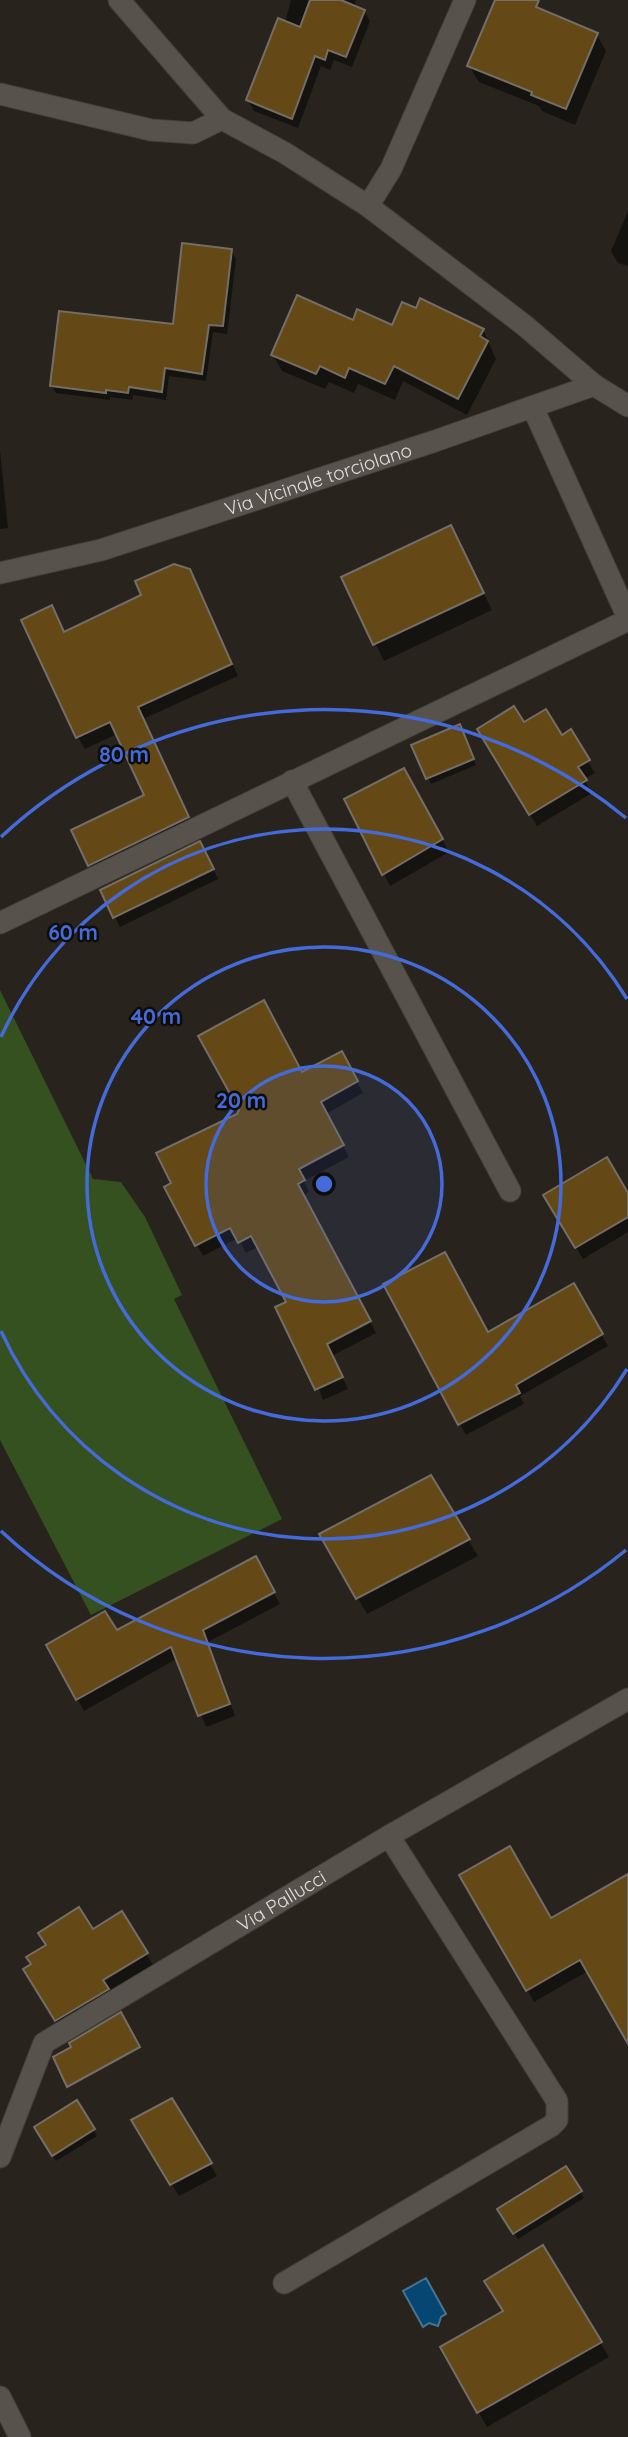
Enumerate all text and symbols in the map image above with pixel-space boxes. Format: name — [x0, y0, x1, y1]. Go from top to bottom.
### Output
street label: Via Vicinale torciolano — [222, 437, 415, 521]
text: 80 m — [99, 741, 149, 767]
text: 60 m — [48, 919, 98, 945]
text: 40 m — [131, 1003, 181, 1029]
text: 20 m — [216, 1087, 266, 1113]
centre of rings — [312, 1172, 336, 1196]
street label: Via Pallucci — [233, 1865, 330, 1936]

